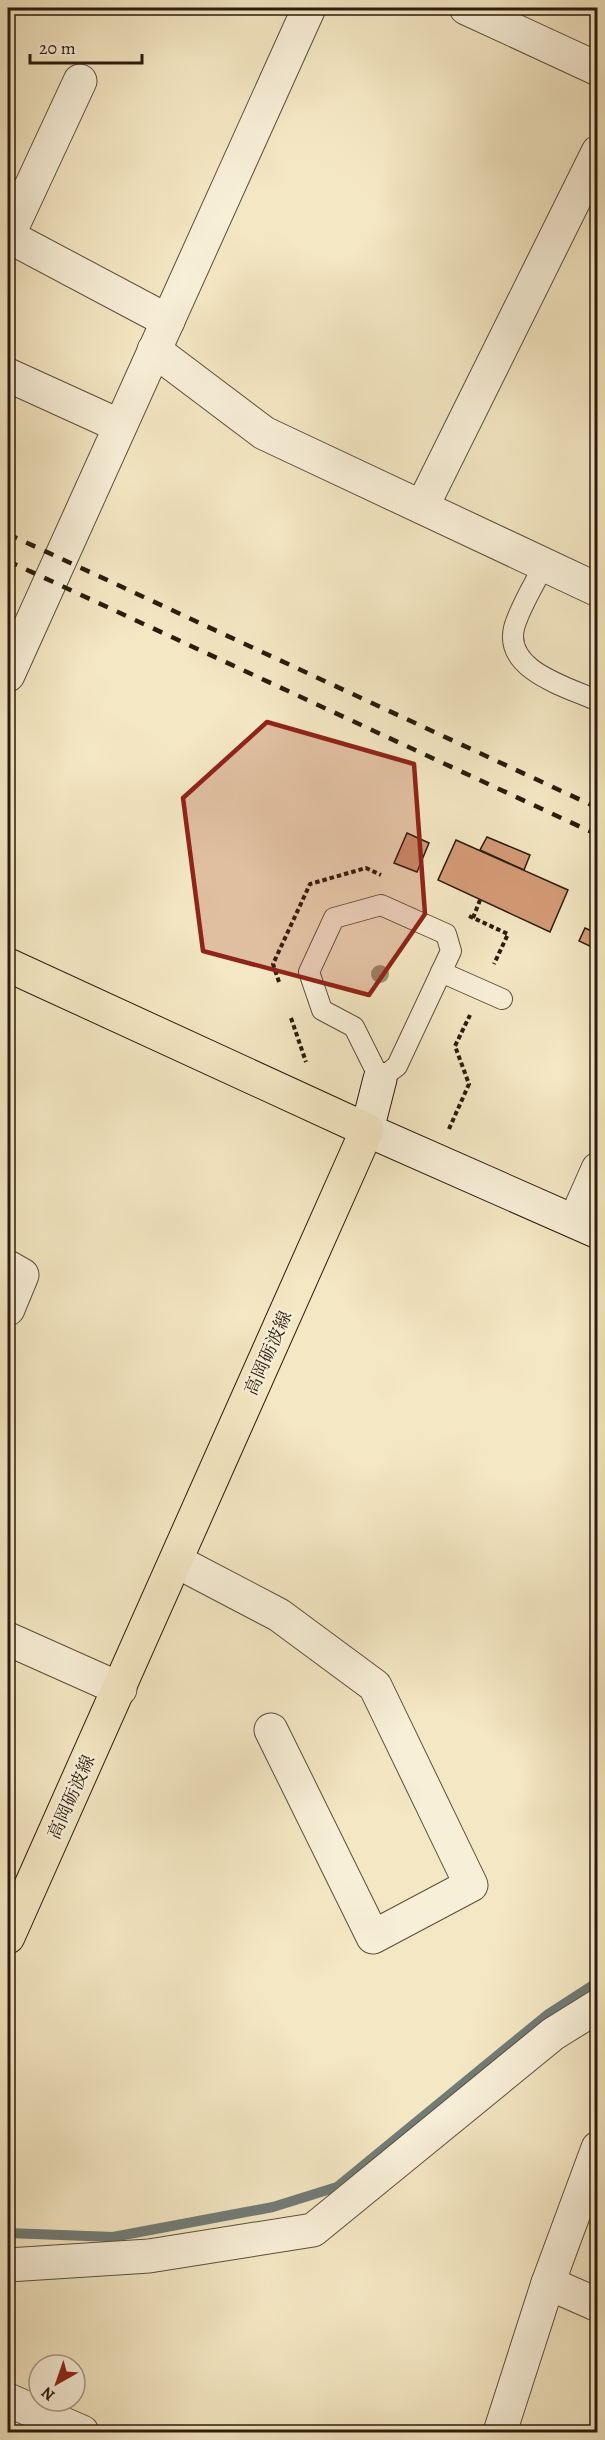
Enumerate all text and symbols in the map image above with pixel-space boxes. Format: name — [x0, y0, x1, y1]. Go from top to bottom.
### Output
scale bar — [30, 27, 142, 65]
text: 20 m — [39, 36, 76, 60]
street label: 高岡砺波線 — [239, 1307, 297, 1399]
street label: 高岡砺波線 — [42, 1751, 100, 1843]
north arrow — [27, 2353, 87, 2413]
text: N — [36, 2381, 60, 2406]

